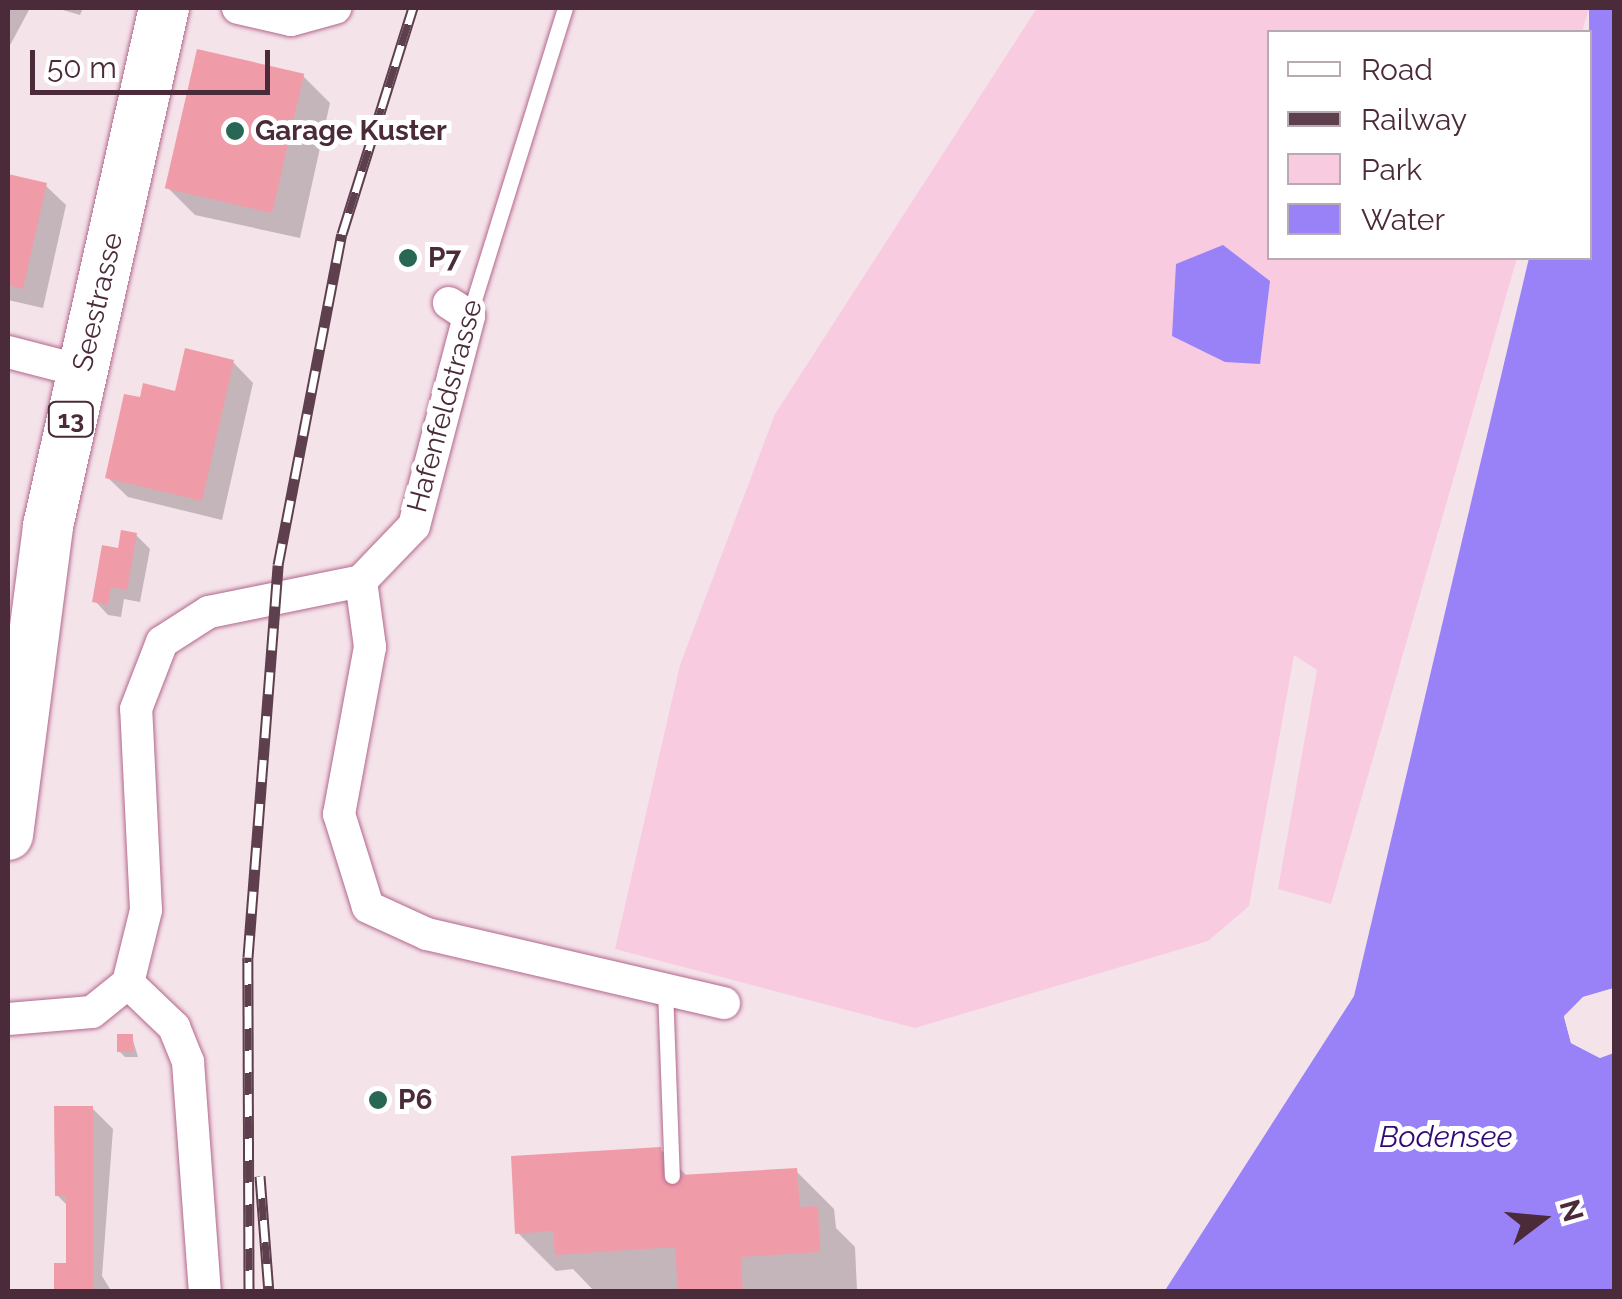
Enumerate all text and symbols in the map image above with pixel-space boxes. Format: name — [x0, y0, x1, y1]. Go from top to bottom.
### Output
scale bar — [35, 30, 275, 92]
legend — [1267, 30, 1592, 260]
text: 50 m — [47, 50, 117, 85]
text: Road — [1361, 52, 1433, 87]
text: Railway — [1361, 102, 1467, 137]
place label: Garage Kuster — [255, 114, 447, 148]
marker: Garage Kuster — [224, 120, 246, 142]
text: Park — [1361, 152, 1422, 187]
text: Water — [1361, 202, 1445, 237]
street label: Seestrasse — [66, 229, 130, 375]
place label: P7 — [428, 241, 461, 275]
marker: P7 — [397, 247, 419, 269]
street label: Hafenfeldstrasse — [400, 296, 490, 516]
road number: 13 — [46, 399, 96, 439]
place label: P6 — [398, 1083, 432, 1117]
marker: P6 — [367, 1089, 389, 1111]
water label: Bodensee — [1379, 1119, 1513, 1155]
north arrow — [1492, 1169, 1592, 1269]
text: N — [1553, 1196, 1590, 1225]

